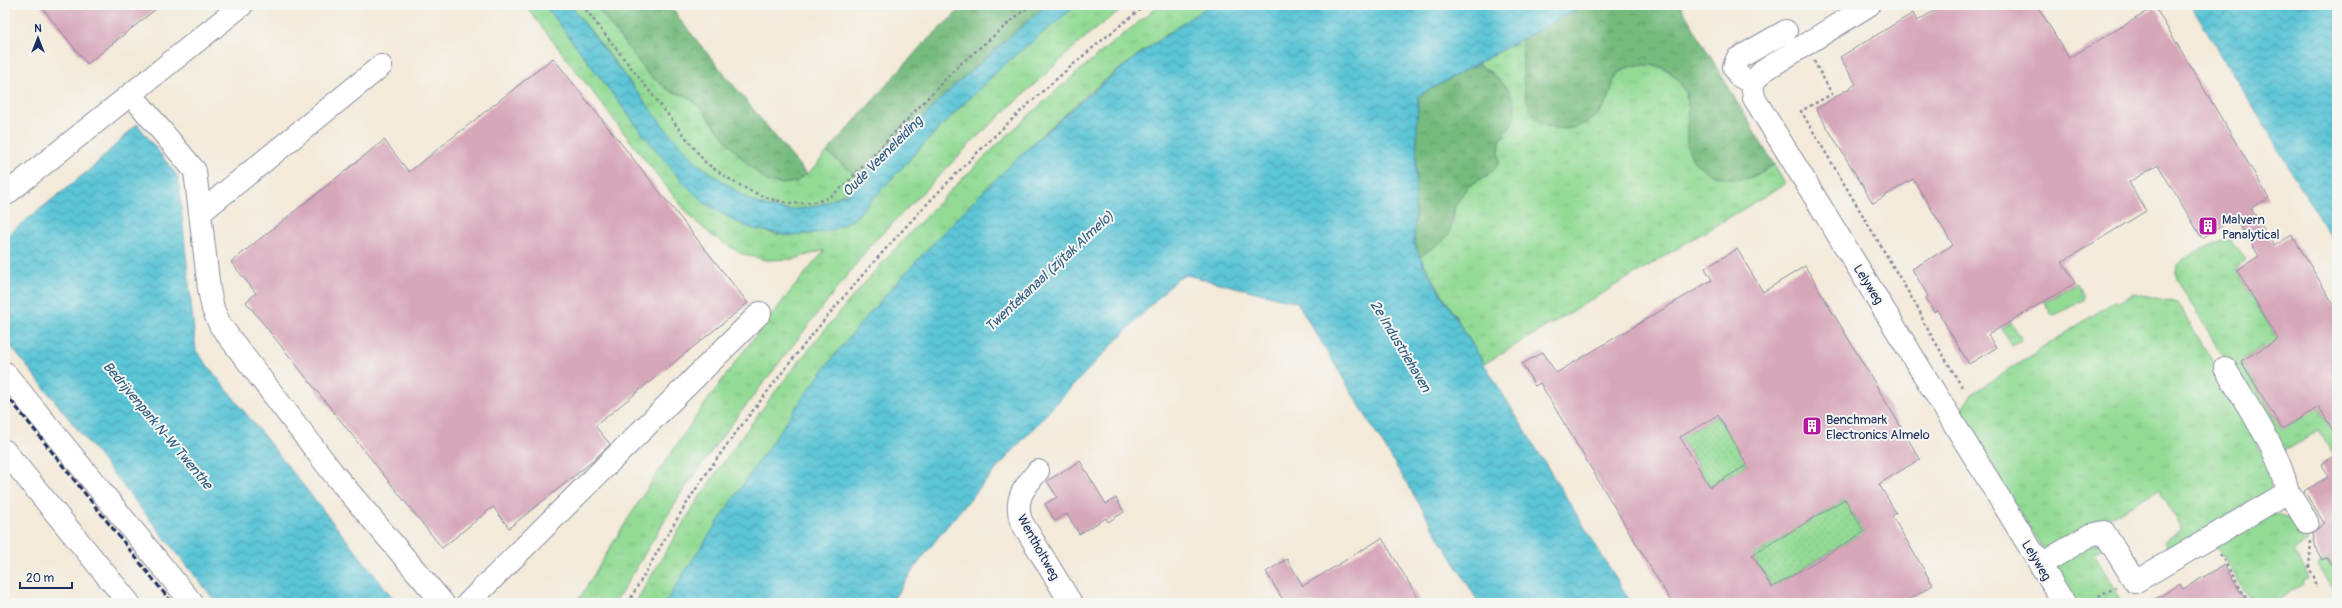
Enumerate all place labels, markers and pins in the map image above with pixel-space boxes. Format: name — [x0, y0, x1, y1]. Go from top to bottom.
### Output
place label: Malvern Panalytical — [2222, 212, 2280, 243]
building icon: Malvern Panalytical — [2197, 215, 2219, 237]
place label: Benchmark Electronics Almelo — [1826, 412, 1930, 443]
building icon: Benchmark Electronics Almelo — [1801, 415, 1823, 437]

